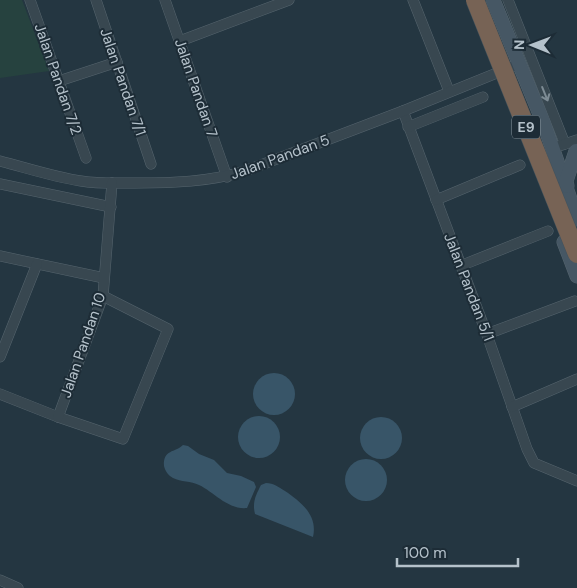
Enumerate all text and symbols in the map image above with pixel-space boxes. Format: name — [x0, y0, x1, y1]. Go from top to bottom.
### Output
north arrow — [507, 20, 557, 70]
street label: Jalan Pandan 7/2 — [30, 21, 86, 137]
street label: Jalan Pandan 7/1 — [95, 26, 151, 138]
street label: Jalan Pandan 7 — [170, 36, 222, 140]
text: N — [510, 40, 528, 50]
one-way arrow — [541, 86, 551, 101]
road number: E9 — [512, 115, 540, 138]
street label: Jalan Pandan 5 — [228, 130, 332, 184]
street label: Jalan Pandan 5/1 — [439, 230, 499, 344]
street label: Jalan Pandan 10 — [56, 290, 110, 400]
scale bar — [397, 536, 518, 568]
text: 100 m — [404, 543, 447, 563]

